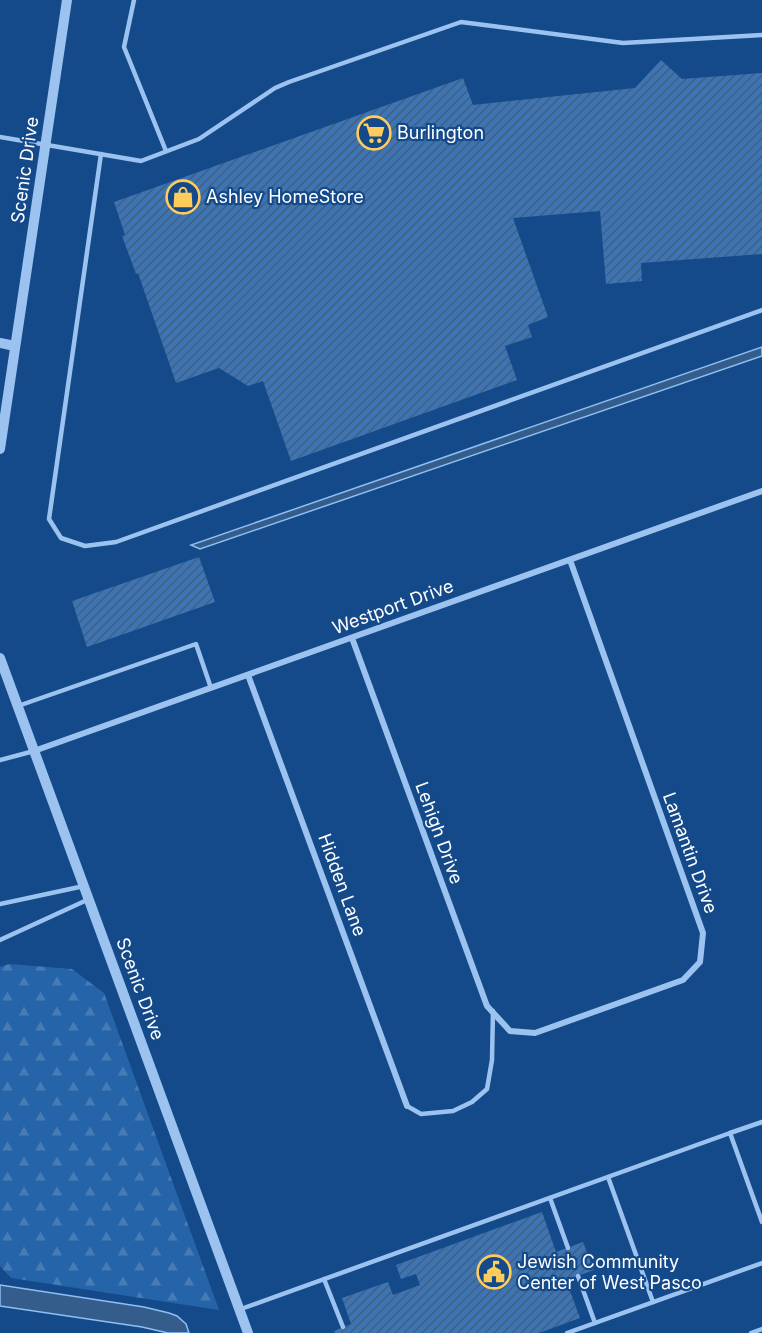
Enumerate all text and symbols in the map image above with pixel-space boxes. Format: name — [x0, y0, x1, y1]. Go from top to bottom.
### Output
street label: Scenic Drive — [7, 115, 42, 225]
supermarket icon: Burlington — [356, 115, 392, 151]
place label: Burlington — [397, 122, 484, 143]
shop icon: Ashley HomeStore — [165, 179, 201, 215]
place label: Ashley HomeStore — [206, 186, 364, 207]
street label: Westport Drive — [329, 575, 456, 638]
street label: Lehigh Drive — [411, 779, 468, 887]
street label: Lamantin Drive — [659, 789, 722, 916]
street label: Hidden Lane — [314, 831, 371, 939]
street label: Scenic Drive — [112, 935, 169, 1043]
place label: Jewish Community Center of West Pasco — [517, 1251, 702, 1293]
public building icon: Jewish Community Center of West Pasco — [476, 1254, 512, 1290]

